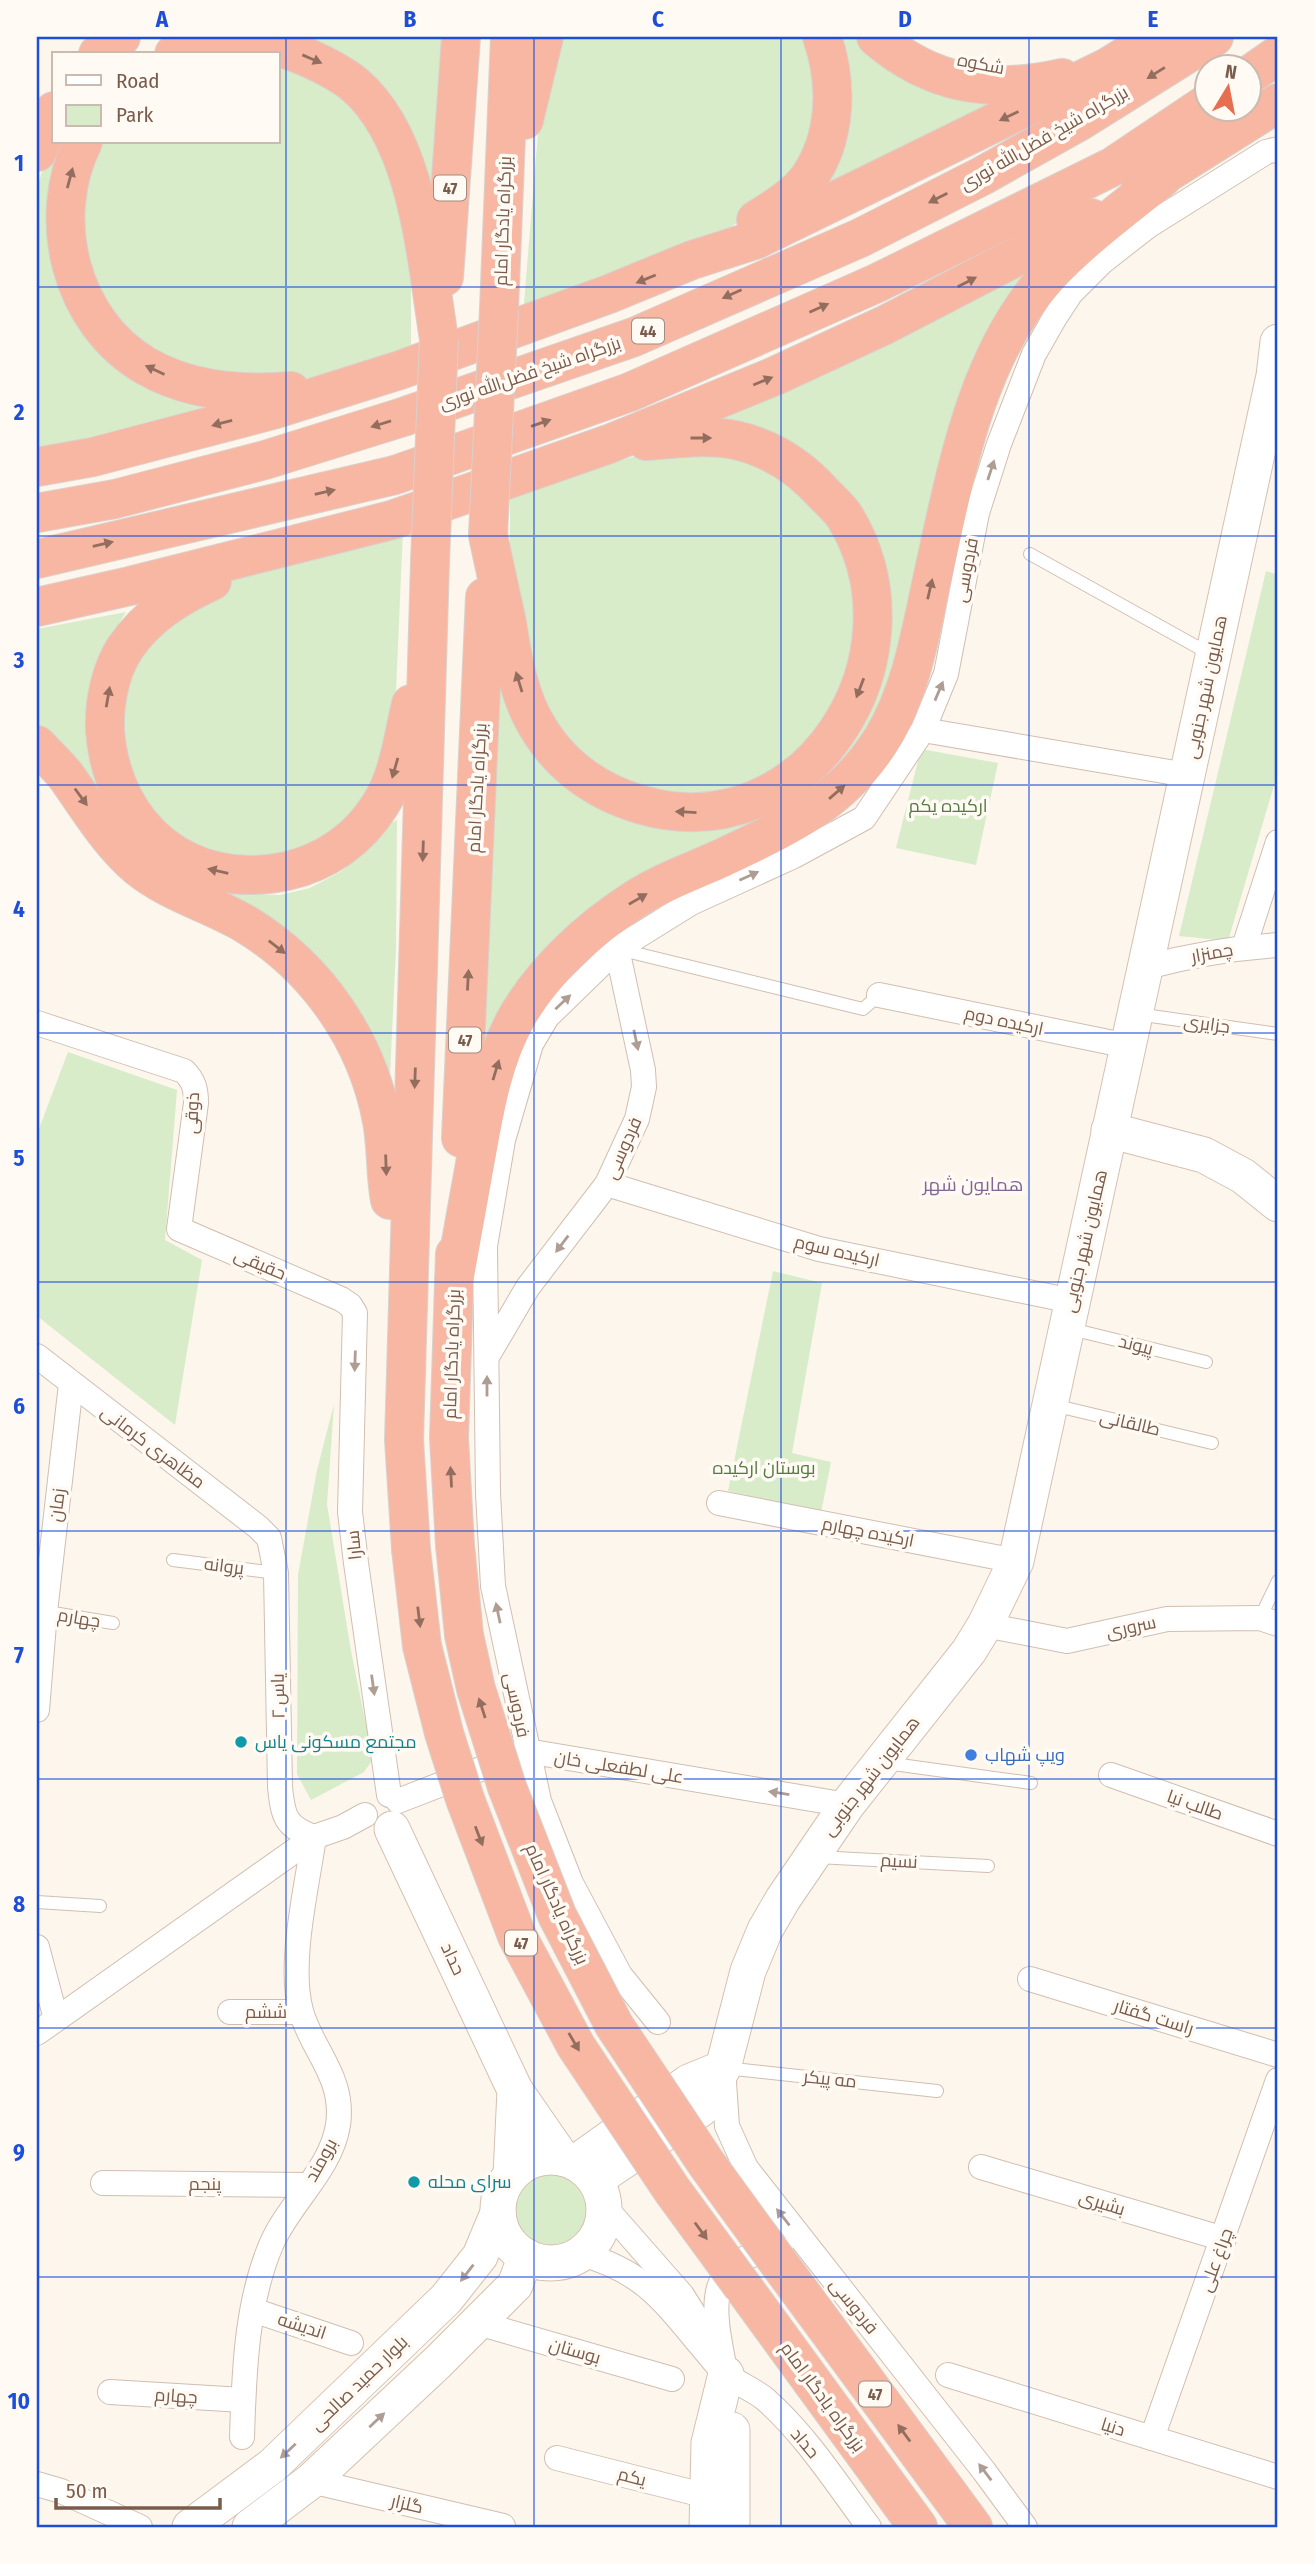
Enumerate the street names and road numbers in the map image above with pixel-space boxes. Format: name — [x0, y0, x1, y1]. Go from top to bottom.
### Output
street label: شکوه — [956, 49, 1006, 79]
street label: بزرگراه شیخ فضل‌الله نوری — [955, 80, 1133, 196]
street label: بزرگراه یادگار امام — [490, 156, 517, 287]
road number: 47 — [434, 176, 466, 200]
road number: 44 — [632, 318, 664, 344]
street label: بزرگراه شیخ فضل‌الله نوری — [436, 331, 624, 415]
street label: فردوسی — [949, 536, 983, 604]
street label: همایون‌ شهر جنوبی — [1180, 613, 1232, 761]
street label: بزرگراه یادگار امام — [463, 722, 492, 854]
street label: چمنزار — [1188, 938, 1235, 969]
street label: ارکیده دوم — [962, 1002, 1046, 1041]
street label: جزایری — [1182, 1010, 1232, 1038]
road number: 47 — [449, 1028, 481, 1052]
street label: ذوقی — [180, 1092, 204, 1134]
street label: فردوسی — [600, 1114, 646, 1182]
street label: همایون‌ شهر جنوبی — [1058, 1167, 1112, 1315]
street label: ارکیده سوم — [792, 1230, 882, 1272]
street label: حقیقی — [231, 1243, 289, 1285]
street label: بزرگراه یادگار امام — [439, 1289, 466, 1420]
street label: پیوند — [1116, 1330, 1156, 1361]
street label: مظاهری کرمانی — [97, 1401, 209, 1493]
street label: طالقانی — [1098, 1405, 1162, 1441]
street label: زمان — [44, 1487, 70, 1523]
street label: ارکیده چهارم — [820, 1512, 916, 1553]
street label: سارا — [342, 1529, 366, 1561]
street label: پروانه — [203, 1553, 245, 1580]
street label: چهارم — [56, 1604, 102, 1633]
street label: سروری — [1104, 1611, 1158, 1643]
street label: فردوسی — [499, 1671, 535, 1739]
street label: یاس ۲ — [267, 1673, 289, 1719]
street label: همایون‌ شهر جنوبی — [817, 1712, 925, 1840]
street label: علی لطفعلی خان — [553, 1746, 685, 1788]
street label: طالب‌ نیا — [1164, 1785, 1226, 1825]
street label: بزرگراه یادگار امام — [520, 1840, 594, 1968]
street label: نسیم — [880, 1849, 918, 1874]
road number: 47 — [505, 1930, 537, 1955]
street label: حداد — [436, 1939, 470, 1979]
street label: راست گفتار — [1110, 1994, 1197, 2040]
street label: ششم — [245, 2001, 287, 2024]
street label: مه‌ پیکر — [801, 2065, 858, 2094]
street label: برومند — [300, 2134, 342, 2186]
street label: پنجم — [189, 2173, 222, 2196]
street label: بشیری — [1076, 2186, 1128, 2220]
street label: چراغ‌ علی — [1194, 2225, 1239, 2295]
street label: فردوسی — [825, 2274, 883, 2338]
street label: اندیشه — [275, 2308, 329, 2344]
street label: بلوار حمید صالحی — [305, 2331, 413, 2435]
street label: بوستان — [547, 2333, 603, 2369]
street label: بزرگراه یادگار امام — [775, 2338, 870, 2457]
road number: 47 — [859, 2382, 891, 2406]
street label: چهارم — [154, 2384, 198, 2409]
street label: دنیا — [1098, 2413, 1128, 2441]
street label: حداد — [786, 2423, 824, 2463]
street label: یکم — [615, 2463, 649, 2492]
street label: گلزار — [388, 2489, 425, 2518]

